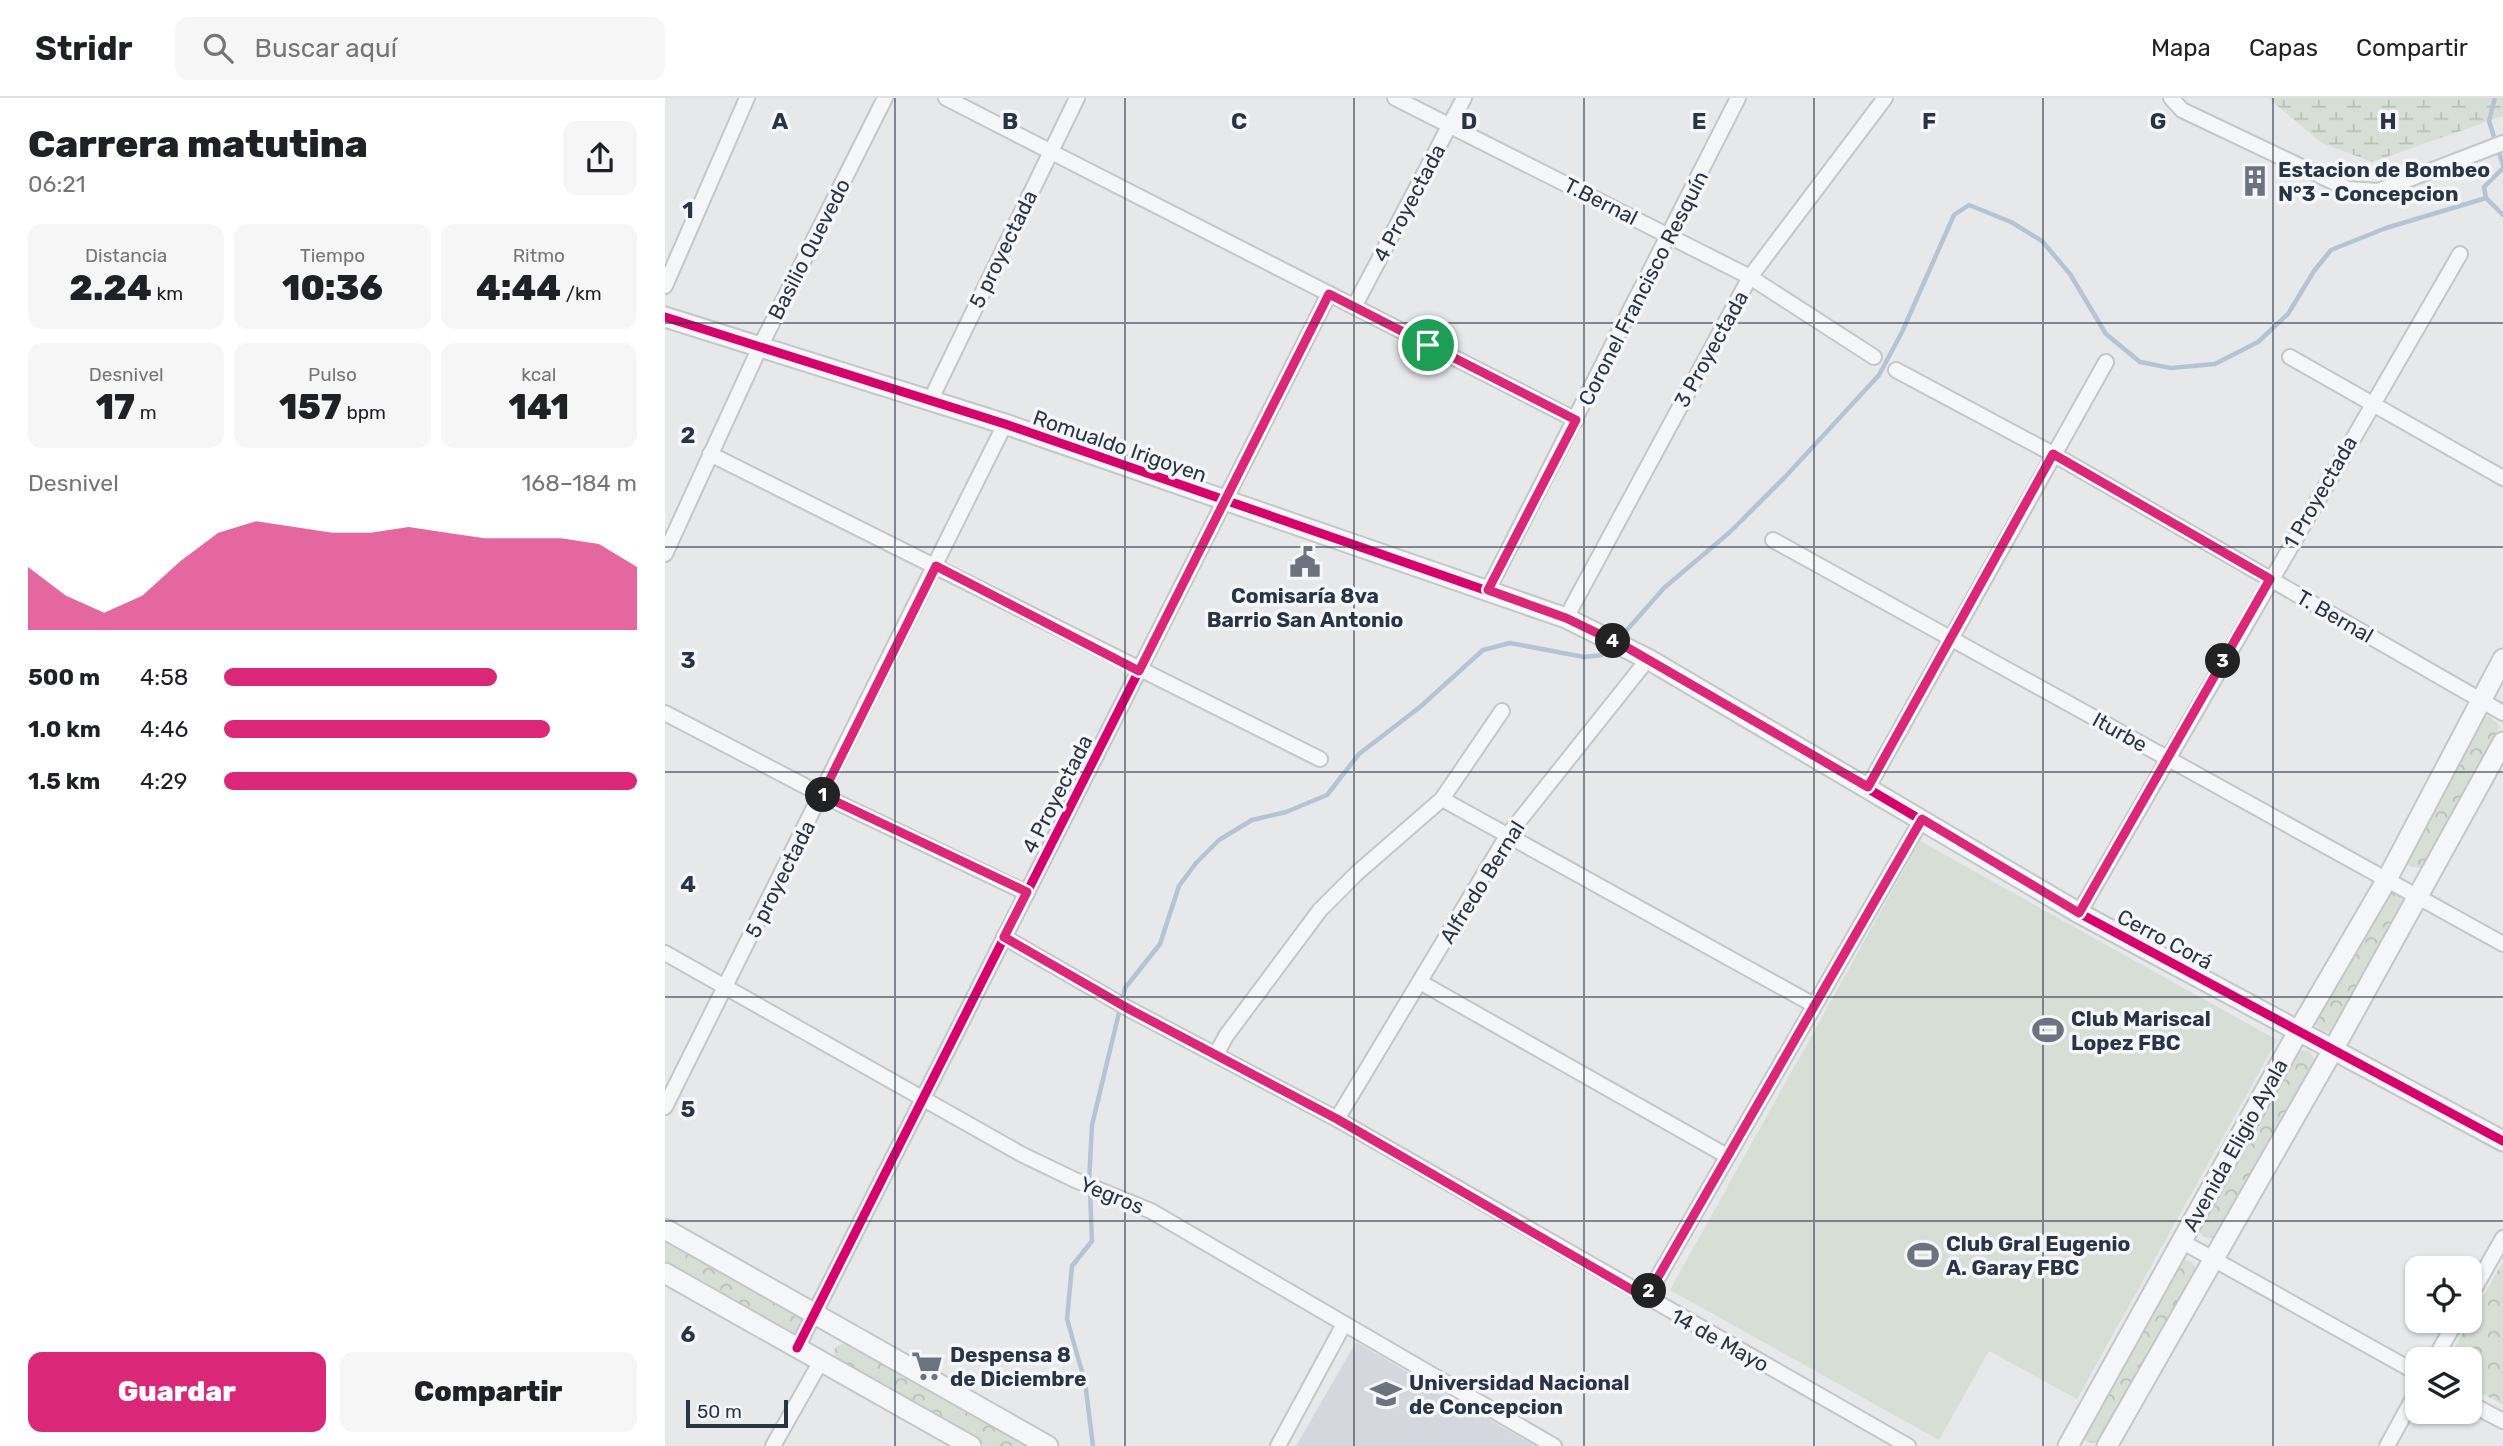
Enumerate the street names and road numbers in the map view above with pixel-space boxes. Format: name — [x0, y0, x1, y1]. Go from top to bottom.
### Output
street label: 4 Proyectada — [1368, 140, 1450, 266]
street label: Coronel Francisco Resquín — [1573, 167, 1713, 409]
street label: T.Bernal — [1560, 172, 1642, 230]
street label: Basilio Quevedo — [763, 174, 855, 324]
street label: 5 proyectada — [964, 186, 1042, 312]
street label: 3 Proyectada — [1669, 286, 1753, 412]
street label: Romualdo Irigoyen — [1030, 405, 1210, 487]
street label: 1 Proyectada — [2278, 431, 2362, 553]
street label: T. Bernal — [2292, 584, 2378, 648]
street label: Iturbe — [2088, 707, 2152, 757]
street label: 4 Proyectada — [1016, 731, 1098, 857]
street label: 5 proyectada — [740, 816, 820, 942]
street label: Alfredo Bernal — [1434, 816, 1530, 948]
street label: Cerro Corá — [2113, 904, 2217, 974]
street label: Avenida Eligio Ayala — [2177, 1054, 2293, 1236]
street label: Yegros — [1076, 1171, 1148, 1219]
street label: 14 de Mayo — [1667, 1303, 1773, 1377]

